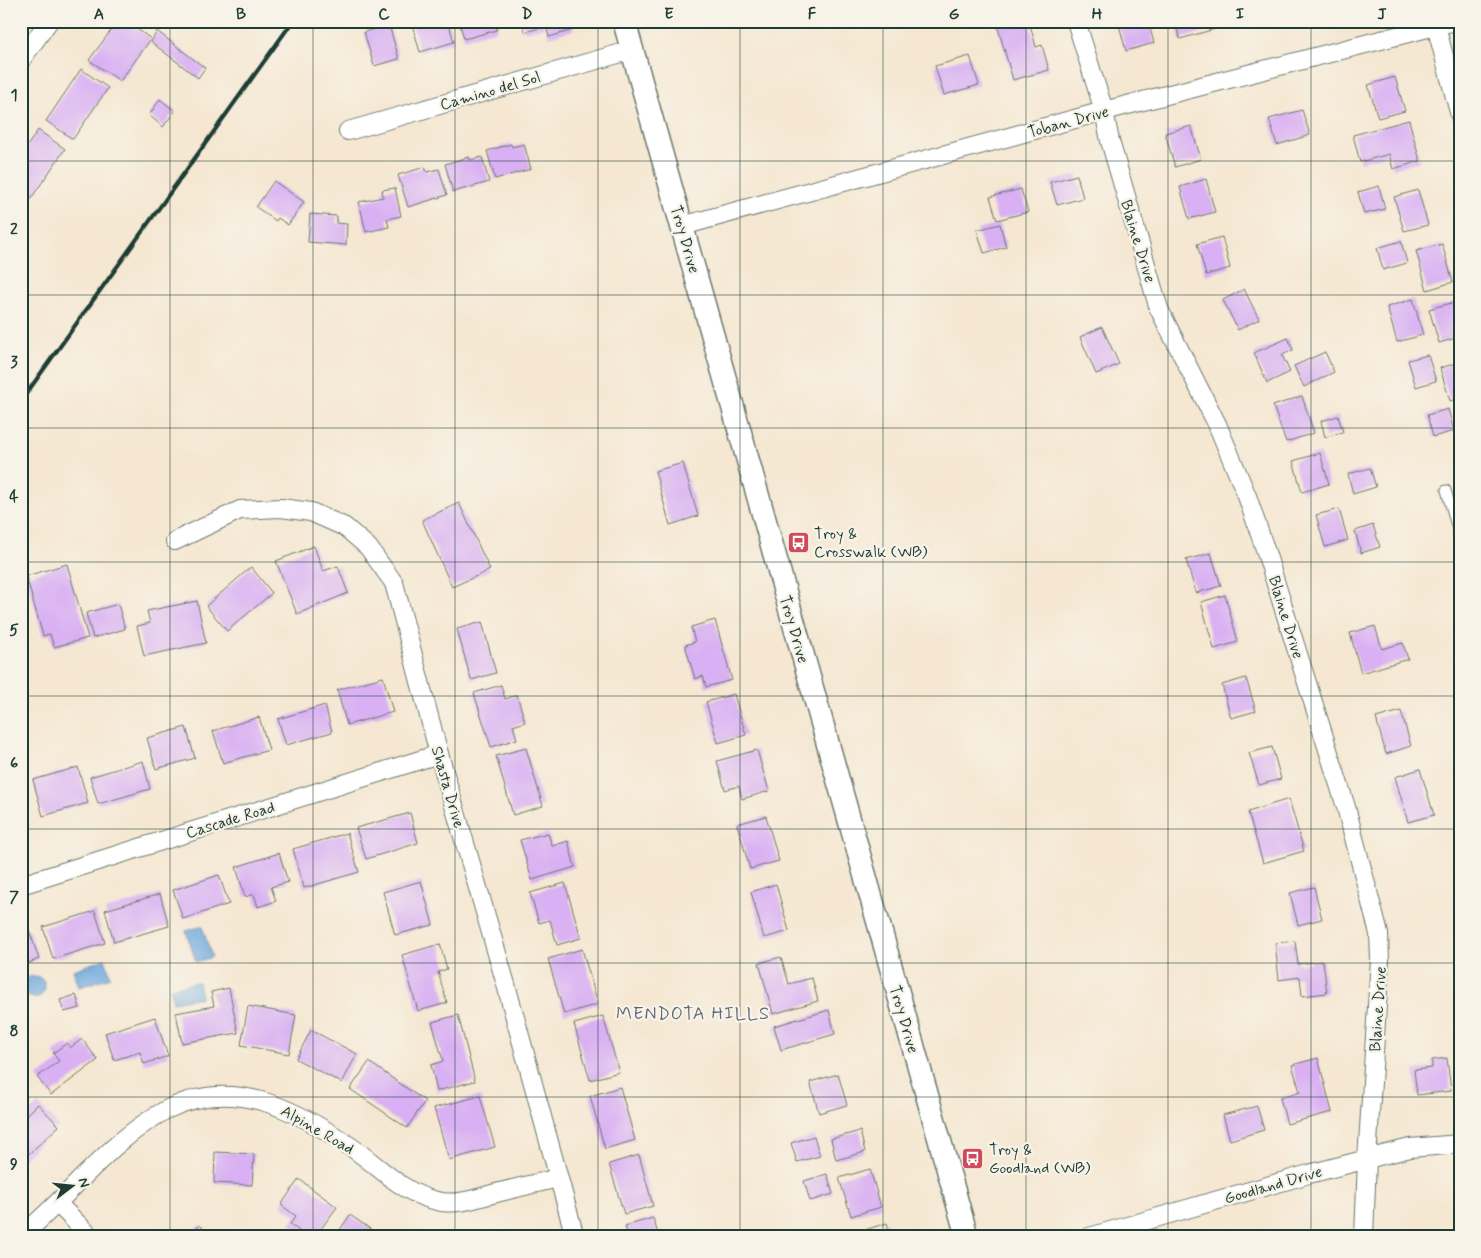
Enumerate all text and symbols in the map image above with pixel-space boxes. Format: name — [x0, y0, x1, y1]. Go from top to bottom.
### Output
text: A — [94, 4, 104, 25]
text: B — [236, 4, 246, 25]
text: C — [378, 4, 390, 25]
text: D — [521, 4, 533, 25]
text: E — [664, 4, 674, 25]
text: F — [808, 4, 817, 25]
text: G — [949, 4, 960, 25]
text: H — [1092, 4, 1103, 25]
text: I — [1236, 4, 1245, 25]
text: J — [1377, 4, 1387, 25]
street label: Camino del Sol — [438, 67, 543, 116]
text: 1 — [10, 85, 18, 106]
street label: Toban Drive — [1025, 102, 1111, 143]
street label: Blaine Drive — [1115, 197, 1160, 285]
street label: Troy Drive — [665, 203, 704, 276]
text: 2 — [10, 219, 18, 240]
text: 3 — [10, 352, 18, 373]
text: 4 — [9, 486, 19, 507]
place label: Troy & Crosswalk (WB) — [814, 524, 928, 563]
bus stop icon: Troy & Crosswalk (WB) — [786, 530, 810, 554]
street label: Blaine Drive — [1263, 573, 1308, 661]
street label: Troy Drive — [774, 593, 813, 666]
text: 5 — [9, 620, 19, 641]
street label: Shasta Drive — [426, 744, 469, 831]
text: 6 — [10, 753, 18, 774]
street label: Cascade Road — [183, 797, 278, 844]
text: 7 — [9, 887, 19, 908]
street label: Blaine Drive — [1365, 966, 1392, 1053]
street label: Troy Drive — [884, 983, 923, 1056]
district label: MENDOTA HILLS — [616, 1002, 770, 1026]
text: 8 — [9, 1021, 19, 1042]
street label: Alpine Road — [277, 1101, 358, 1160]
place label: Troy & Goodland (WB) — [989, 1140, 1091, 1179]
bus stop icon: Troy & Goodland (WB) — [961, 1146, 985, 1170]
text: 9 — [10, 1154, 18, 1175]
north arrow — [48, 1160, 98, 1210]
street label: Goodland Drive — [1222, 1161, 1325, 1209]
text: N — [74, 1176, 93, 1190]

